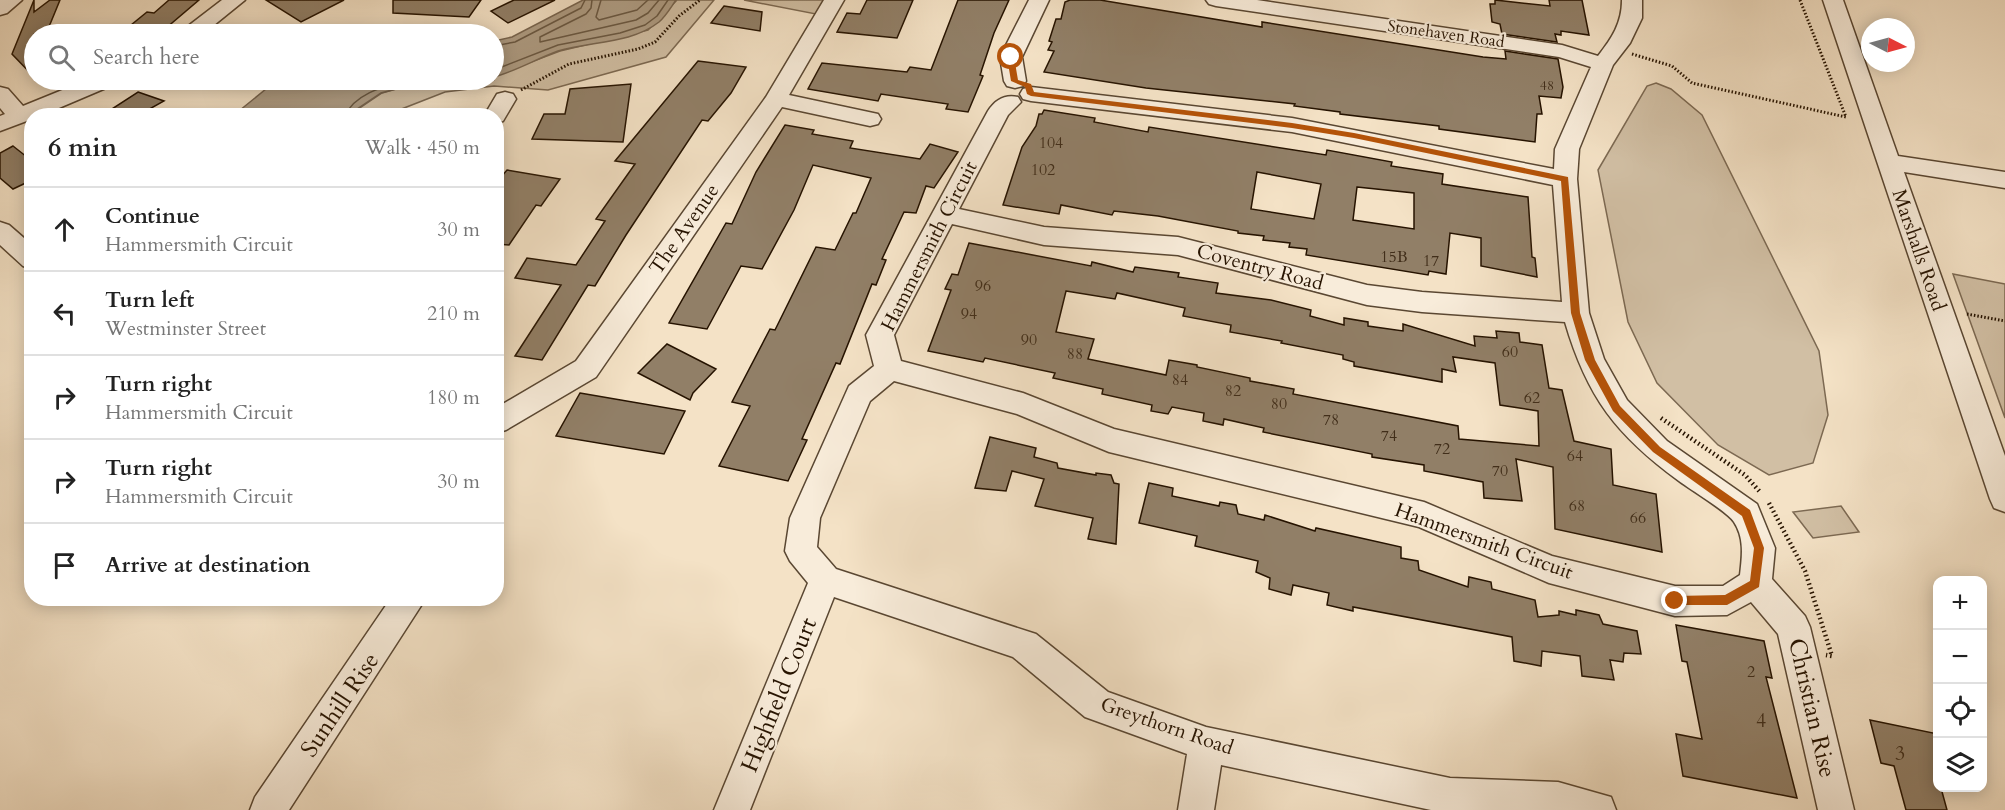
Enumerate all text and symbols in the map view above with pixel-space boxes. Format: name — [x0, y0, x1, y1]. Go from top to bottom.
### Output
street label: Stonehaven Road — [1386, 15, 1506, 53]
north arrow — [1861, 18, 1915, 72]
search box — [24, 24, 504, 90]
icon: search — [45, 41, 78, 74]
text: Search here — [93, 42, 200, 72]
route start — [997, 43, 1023, 69]
house number: 48 — [1540, 76, 1554, 95]
text: 6 min — [48, 130, 117, 165]
house number: 104 — [1039, 132, 1063, 154]
text: Walk · 450 m — [365, 134, 480, 161]
street label: Hammersmith Circuit — [874, 156, 984, 336]
house number: 102 — [1031, 159, 1055, 181]
street label: The Avenue — [643, 178, 725, 280]
street label: Marshalls Road — [1886, 185, 1953, 315]
text: Continue — [105, 201, 200, 231]
icon: ahead — [48, 213, 81, 246]
text: 30 m — [437, 216, 480, 243]
text: Hammersmith Circuit — [105, 231, 293, 258]
street label: Coventry Road — [1194, 237, 1327, 297]
house number: 15B — [1380, 246, 1408, 268]
house number: 17 — [1423, 250, 1439, 272]
house number: 96 — [975, 275, 991, 297]
text: Turn left — [105, 285, 194, 315]
icon: left — [48, 297, 81, 330]
text: 210 m — [427, 300, 480, 327]
house number: 94 — [961, 303, 977, 325]
text: Westminster Street — [105, 315, 266, 342]
house number: 90 — [1021, 329, 1037, 351]
house number: 60 — [1502, 341, 1518, 363]
house number: 88 — [1067, 343, 1083, 365]
text: Turn right — [105, 369, 212, 399]
house number: 84 — [1172, 369, 1188, 391]
house number: 82 — [1225, 380, 1241, 402]
icon: right — [48, 381, 81, 414]
text: 180 m — [427, 384, 480, 411]
house number: 62 — [1524, 387, 1540, 409]
house number: 80 — [1271, 393, 1287, 415]
text: Hammersmith Circuit — [105, 399, 293, 426]
house number: 78 — [1323, 409, 1339, 431]
house number: 74 — [1381, 425, 1397, 447]
house number: 72 — [1434, 438, 1450, 460]
house number: 64 — [1567, 445, 1583, 467]
text: Turn right — [105, 453, 212, 483]
house number: 70 — [1492, 460, 1508, 482]
icon: right — [48, 465, 81, 498]
text: 30 m — [437, 468, 480, 495]
text: Hammersmith Circuit — [105, 483, 293, 510]
house number: 68 — [1569, 495, 1585, 517]
street label: Hammersmith Circuit — [1391, 496, 1577, 586]
house number: 66 — [1630, 507, 1646, 529]
icon: arrive — [48, 549, 81, 582]
text: Arrive at destination — [105, 550, 310, 580]
map controls — [1933, 576, 1987, 792]
button: + — [1933, 576, 1987, 630]
route end — [1661, 587, 1687, 613]
street label: Highfield Court — [733, 612, 825, 777]
button: − — [1933, 630, 1987, 684]
street label: Christian Rise — [1780, 635, 1844, 781]
street label: Sunhill Rise — [293, 646, 387, 764]
house number: 2 — [1747, 661, 1755, 683]
button: locate — [1933, 684, 1987, 738]
street label: Greythorn Road — [1097, 691, 1237, 761]
house number: 4 — [1756, 707, 1766, 734]
button: layers — [1933, 738, 1987, 792]
house number: 3 — [1895, 740, 1905, 767]

